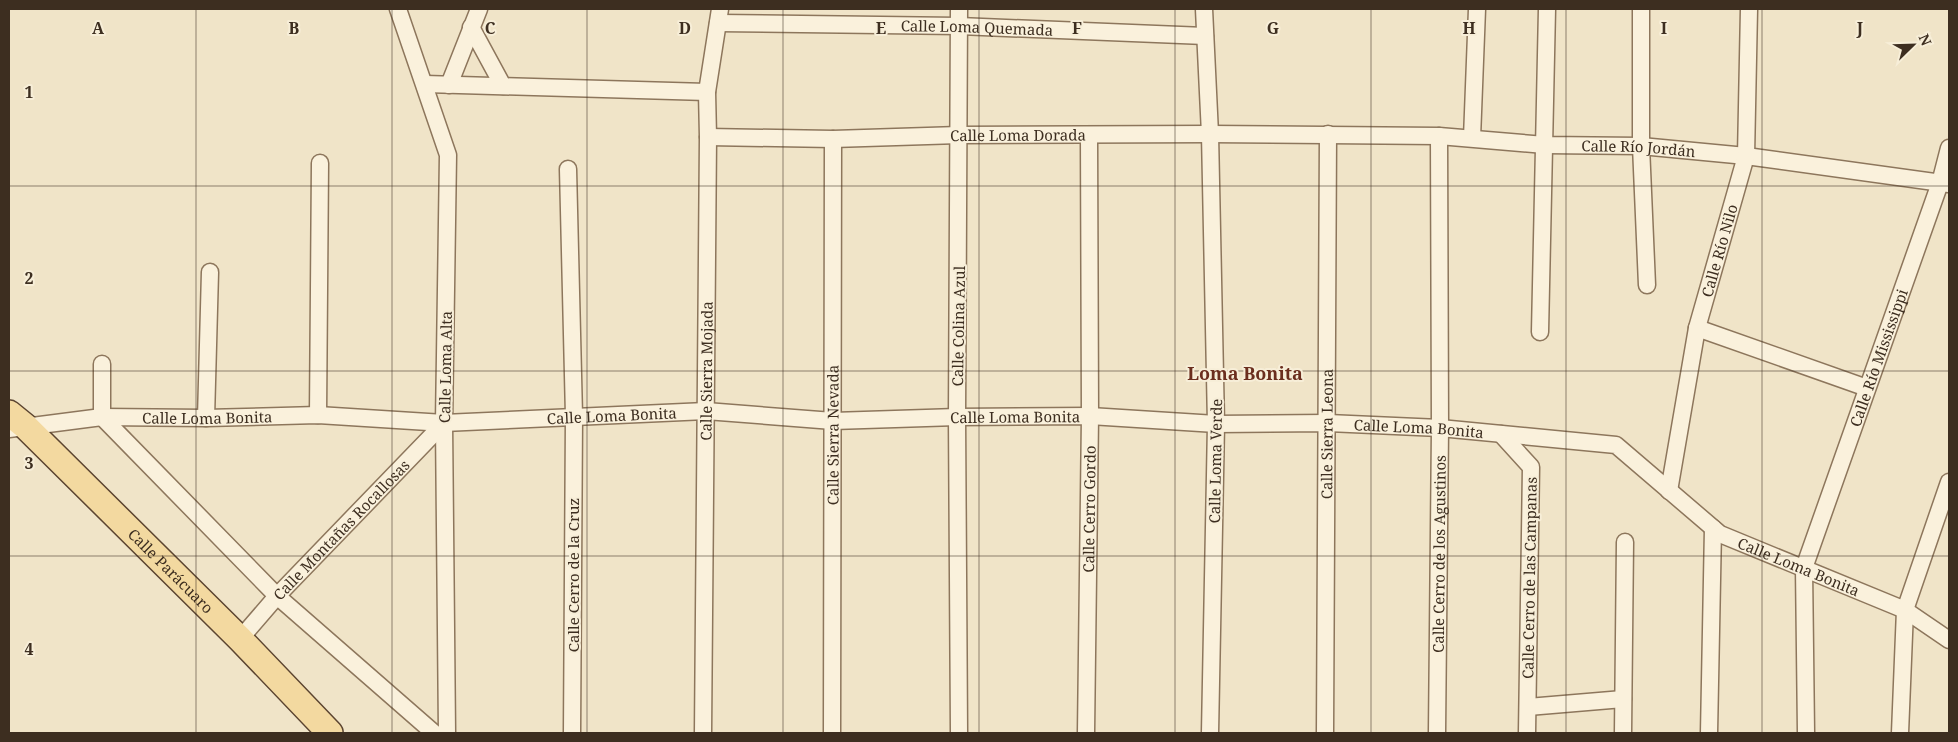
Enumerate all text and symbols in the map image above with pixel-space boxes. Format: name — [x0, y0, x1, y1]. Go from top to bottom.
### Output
street label: Calle Loma Quemada — [901, 15, 1054, 40]
text: A — [92, 17, 105, 39]
text: B — [289, 17, 300, 39]
text: C — [485, 17, 496, 39]
text: D — [679, 17, 691, 39]
text: E — [876, 17, 886, 39]
text: F — [1072, 17, 1082, 39]
text: G — [1267, 17, 1279, 39]
text: H — [1462, 17, 1476, 39]
text: I — [1661, 17, 1667, 39]
text: J — [1856, 17, 1864, 39]
north arrow — [1888, 20, 1938, 70]
text: N — [1915, 31, 1936, 49]
text: 1 — [24, 81, 34, 103]
street label: Calle Loma Dorada — [950, 124, 1086, 145]
street label: Calle Río Jordán — [1581, 135, 1697, 161]
street label: Calle Río Nilo — [1696, 202, 1742, 299]
street label: Calle Colina Azul — [947, 265, 969, 386]
text: 2 — [24, 267, 34, 289]
street label: Calle Río Mississippi — [1845, 286, 1912, 429]
street label: Calle Sierra Mojada — [695, 301, 717, 441]
street label: Calle Loma Alta — [434, 311, 456, 423]
district label: Loma Bonita — [1187, 361, 1303, 385]
street label: Calle Sierra Nevada — [822, 365, 843, 505]
street label: Calle Sierra Leona — [1316, 369, 1337, 499]
street label: Calle Loma Verde — [1204, 398, 1226, 524]
street label: Calle Loma Bonita — [546, 402, 677, 428]
street label: Calle Loma Bonita — [142, 406, 273, 428]
street label: Calle Loma Bonita — [950, 406, 1080, 427]
street label: Calle Loma Bonita — [1353, 414, 1485, 442]
street label: Calle Cerro Gordo — [1078, 445, 1100, 573]
text: 3 — [24, 452, 34, 474]
street label: Calle Montañas Rocallosas — [269, 455, 414, 604]
street label: Calle Cerro de los Agustinos — [1428, 455, 1450, 653]
street label: Calle Cerro de las Campanas — [1517, 477, 1541, 679]
street label: Calle Cerro de la Cruz — [563, 498, 583, 652]
street label: Calle Parácuaro — [124, 524, 218, 617]
street label: Calle Loma Bonita — [1735, 532, 1863, 600]
text: 4 — [24, 638, 34, 660]

